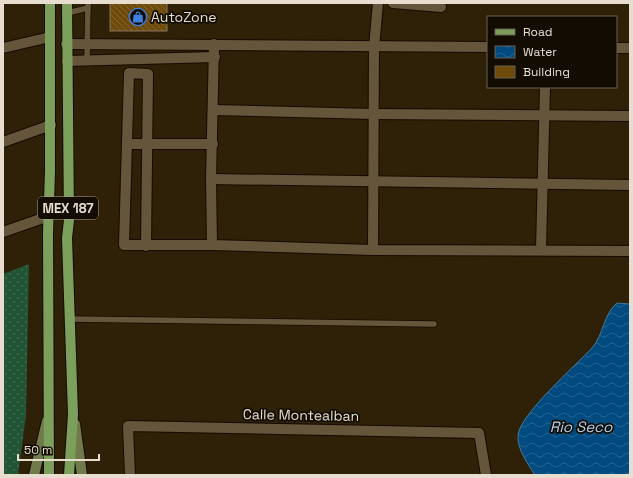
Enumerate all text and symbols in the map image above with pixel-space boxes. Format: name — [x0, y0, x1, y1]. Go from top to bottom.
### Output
shop icon: AutoZone — [128, 7, 148, 27]
place label: AutoZone — [151, 8, 217, 26]
legend — [487, 16, 617, 88]
text: Road — [523, 24, 552, 40]
text: Water — [523, 44, 557, 60]
text: Building — [523, 64, 570, 80]
road number: MEX 187 — [38, 197, 98, 219]
street label: Calle Montealban — [243, 405, 359, 425]
water label: Rio Seco — [550, 417, 613, 436]
scale bar — [18, 436, 99, 462]
text: 50 m — [24, 442, 52, 458]

